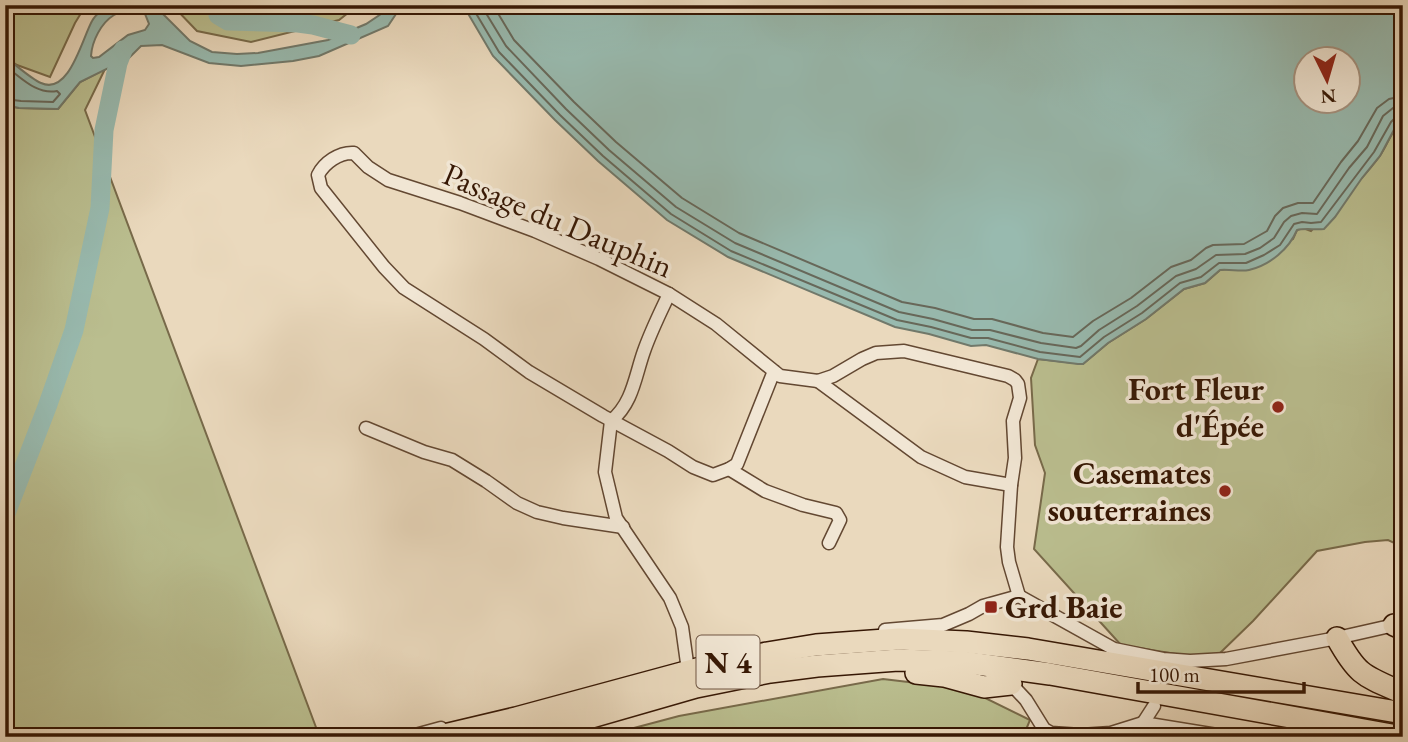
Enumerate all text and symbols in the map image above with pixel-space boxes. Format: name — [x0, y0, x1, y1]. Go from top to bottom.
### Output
north arrow — [1292, 46, 1362, 116]
text: N — [1319, 83, 1337, 110]
street label: Passage du Dauphin — [437, 153, 679, 287]
place label: Fort Fleur d'Épée — [1128, 368, 1265, 447]
marker: Fort Fleur d'Épée — [1270, 399, 1286, 415]
place label: Casemates souterraines — [1047, 452, 1211, 531]
marker: Casemates souterraines — [1217, 483, 1233, 499]
place label: Grd Baie — [1005, 586, 1123, 628]
marker: Grd Baie — [983, 599, 999, 615]
road number: N 4 — [696, 636, 760, 688]
scale bar — [1138, 651, 1305, 695]
text: 100 m — [1149, 661, 1200, 688]

